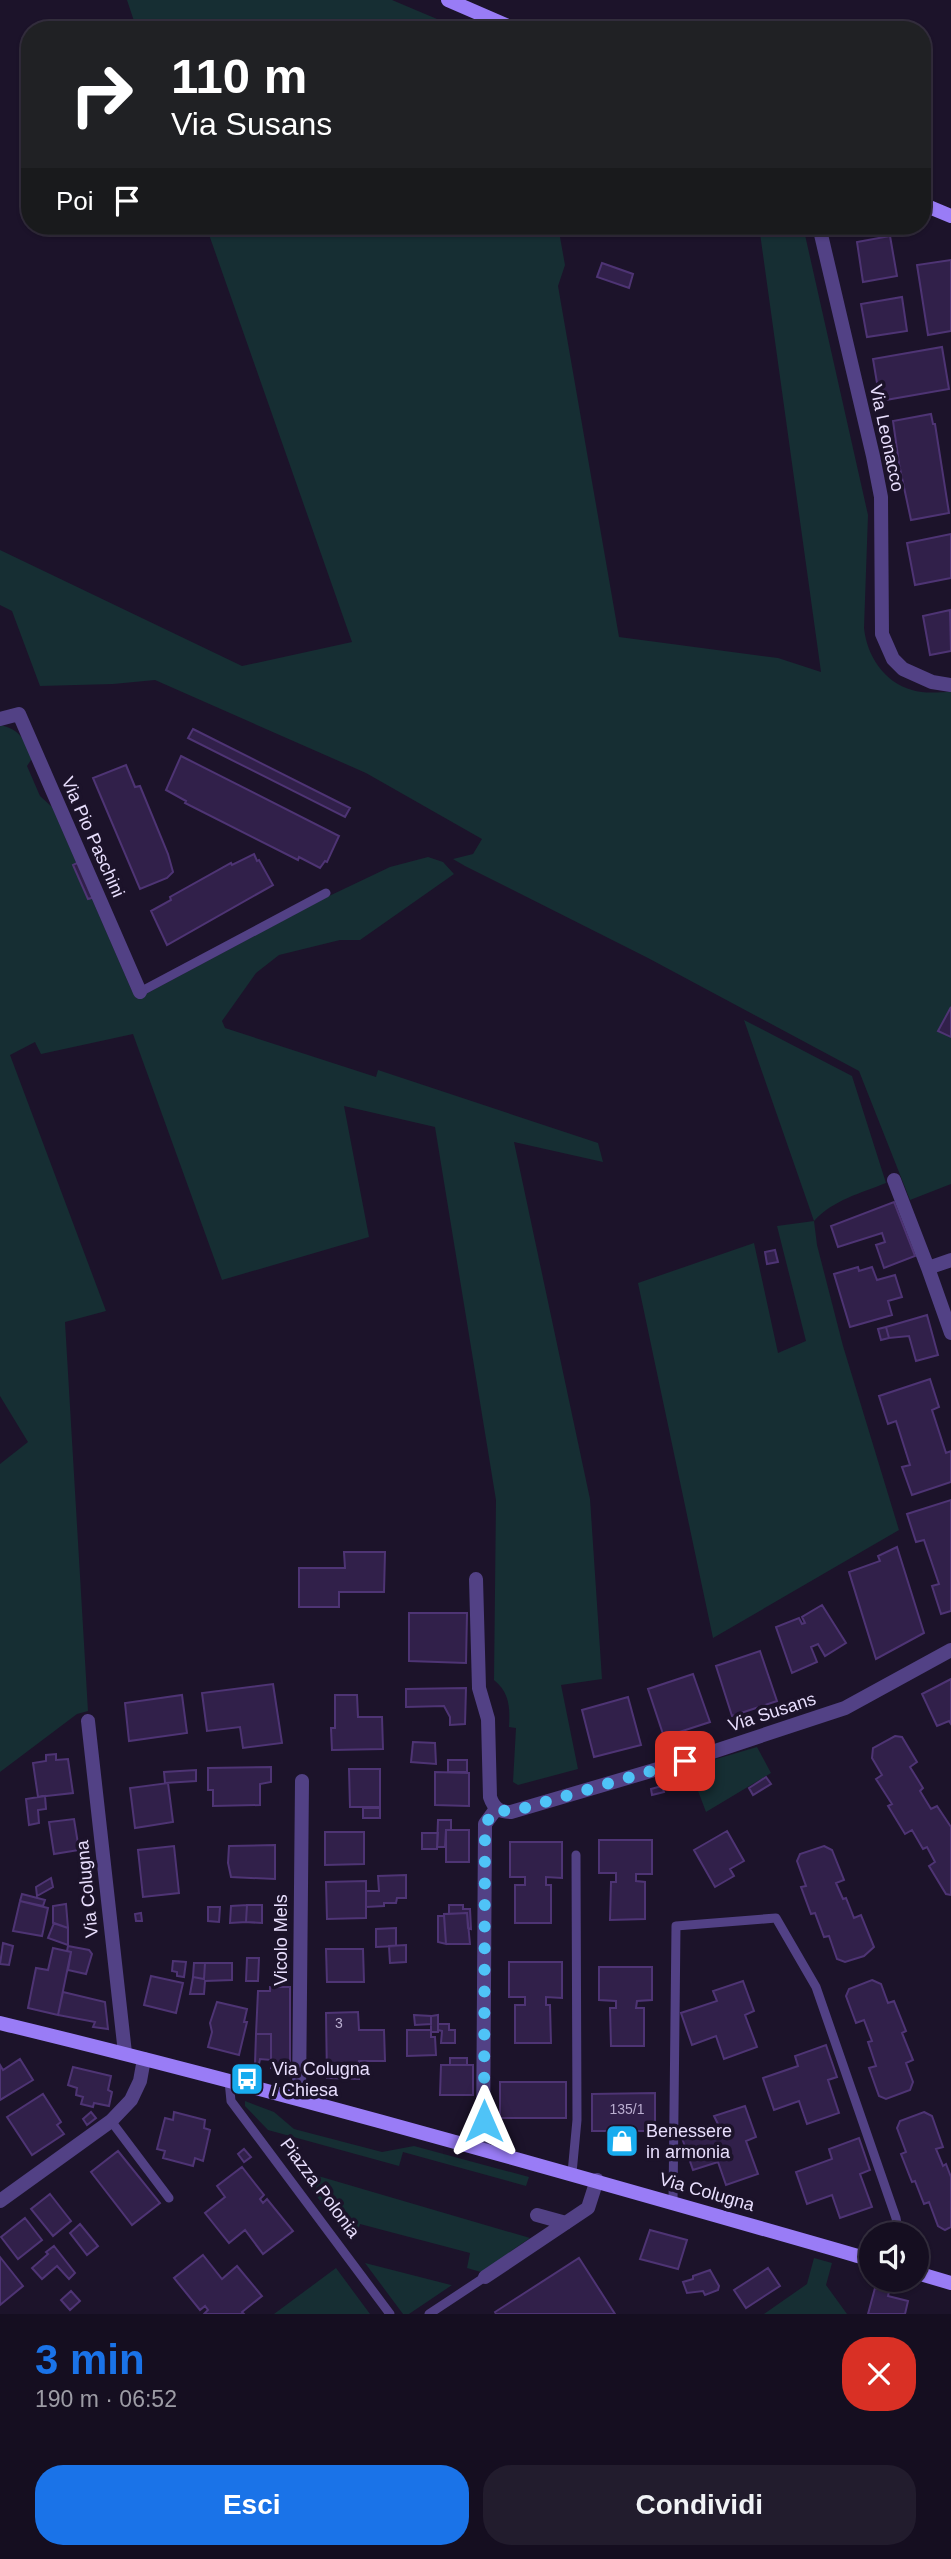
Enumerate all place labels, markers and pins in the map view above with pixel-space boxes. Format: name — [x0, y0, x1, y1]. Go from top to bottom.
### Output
pin — [655, 1731, 715, 1791]
place label: Via Colugna / Chiesa — [272, 2059, 371, 2100]
bus stop icon: Via Colugna / Chiesa — [228, 2060, 266, 2098]
place label: Benessere in armonia — [646, 2121, 732, 2162]
shop icon: Benessere in armonia — [603, 2122, 641, 2160]

